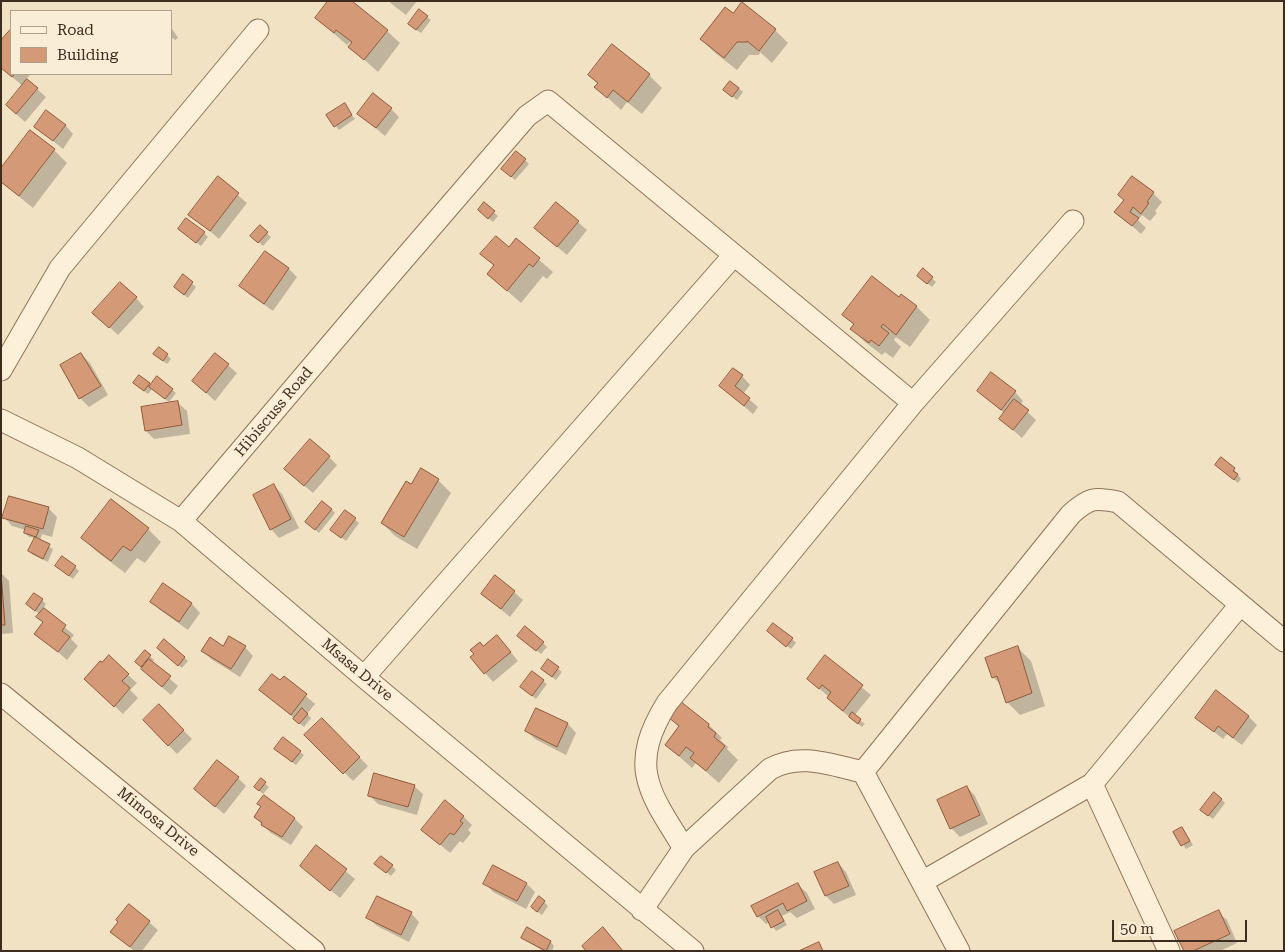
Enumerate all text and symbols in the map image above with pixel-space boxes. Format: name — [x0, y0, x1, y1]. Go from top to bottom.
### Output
legend — [10, 10, 172, 75]
text: Road — [57, 21, 94, 39]
text: Building — [57, 46, 118, 64]
street label: Hibiscuss Road — [231, 364, 317, 460]
street label: Msasa Drive — [318, 635, 396, 705]
street label: Mimosa Drive — [113, 784, 203, 860]
scale bar — [1115, 910, 1250, 942]
text: 50 m — [1120, 920, 1154, 938]

